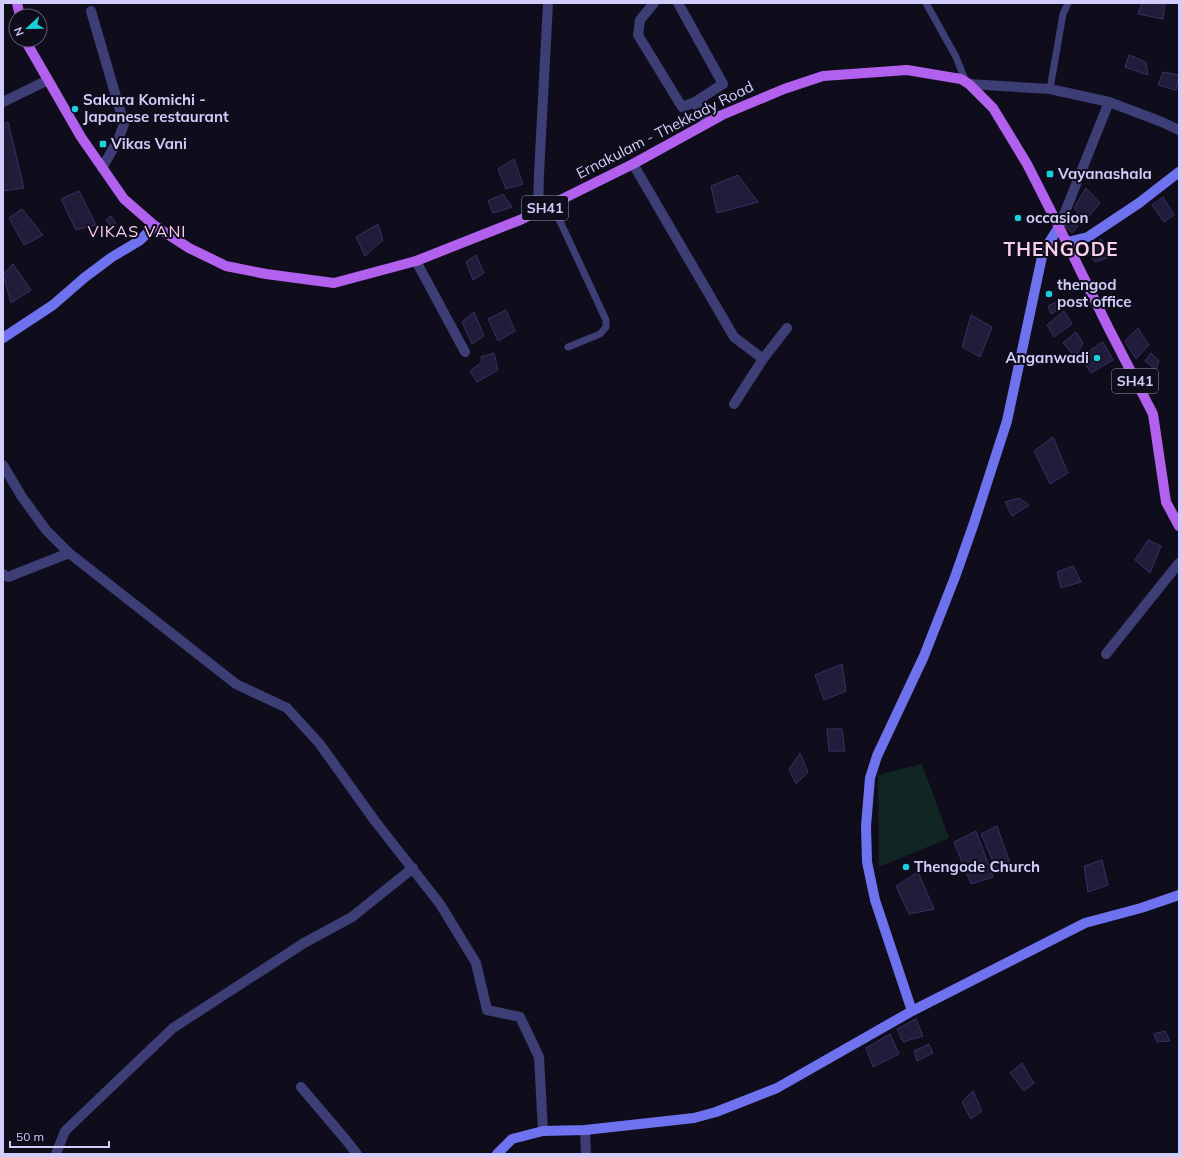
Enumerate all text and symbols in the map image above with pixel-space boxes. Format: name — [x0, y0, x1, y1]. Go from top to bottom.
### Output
north arrow — [8, 8, 48, 48]
text: N — [11, 25, 27, 38]
street label: Ernakulam - Thekkady Road — [573, 76, 757, 183]
place label: Sakura Komichi - Japanese restaurant — [83, 90, 229, 126]
marker: Sakura Komichi - Japanese restaurant — [70, 104, 80, 114]
place label: Vikas Vani — [110, 134, 187, 153]
marker: Vikas Vani — [98, 139, 108, 149]
place label: Vayanashala — [1057, 164, 1152, 183]
marker: Vayanashala — [1045, 169, 1055, 179]
road number: SH41 — [522, 196, 568, 220]
place label: occasion — [1026, 208, 1088, 227]
marker: occasion — [1013, 213, 1023, 223]
district label: VIKAS VANI — [88, 221, 186, 241]
district label: THENGODE — [1004, 237, 1118, 261]
place label: thengod post office — [1057, 275, 1131, 311]
marker: thengod post office — [1044, 289, 1054, 299]
place label: Anganwadi — [1005, 348, 1089, 367]
marker: Anganwadi — [1092, 353, 1102, 363]
road number: SH41 — [1112, 369, 1158, 393]
place label: Thengode Church — [914, 857, 1040, 876]
marker: Thengode Church — [901, 862, 911, 872]
scale bar — [10, 1123, 109, 1149]
text: 50 m — [16, 1129, 44, 1144]

